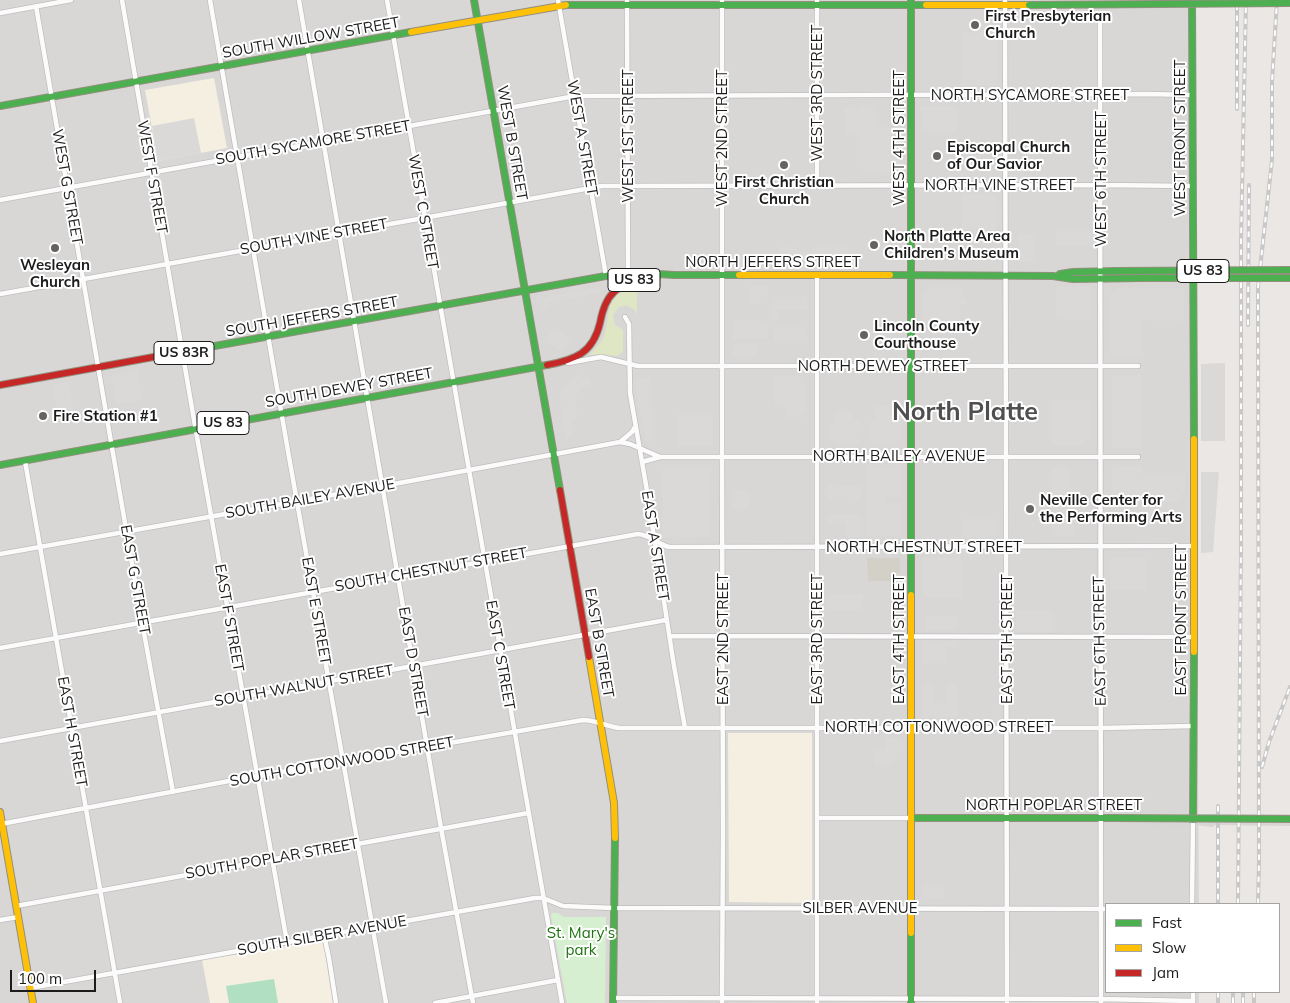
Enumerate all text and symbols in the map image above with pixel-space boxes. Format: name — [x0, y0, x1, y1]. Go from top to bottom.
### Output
place label: First Presbyterian Church — [985, 7, 1111, 42]
street label: SOUTH WILLOW STREET — [221, 14, 401, 62]
marker: First Presbyterian Church — [969, 19, 981, 31]
street label: WEST 3RD STREET — [808, 24, 826, 162]
street label: WEST FRONT STREET — [1171, 59, 1189, 217]
street label: WEST 1ST STREET — [619, 69, 637, 203]
street label: WEST 2ND STREET — [713, 69, 731, 207]
street label: WEST 4TH STREET — [890, 70, 908, 206]
street label: WEST A STREET — [563, 79, 601, 197]
street label: WEST B STREET — [493, 84, 531, 202]
street label: NORTH SYCAMORE STREET — [931, 86, 1129, 104]
street label: WEST 6TH STREET — [1092, 111, 1110, 247]
street label: SOUTH SYCAMORE STREET — [214, 117, 412, 169]
street label: WEST F STREET — [133, 119, 171, 235]
street label: WEST G STREET — [48, 128, 86, 246]
place label: Episcopal Church of Our Savior — [947, 138, 1070, 173]
marker: Episcopal Church of Our Savior — [931, 150, 943, 162]
street label: WEST C STREET — [404, 153, 442, 271]
marker: First Christian Church — [778, 159, 790, 171]
place label: First Christian Church — [734, 173, 834, 208]
street label: NORTH VINE STREET — [925, 176, 1075, 194]
street label: SOUTH VINE STREET — [239, 215, 389, 259]
place label: North Platte Area Children's Museum — [884, 227, 1019, 262]
marker: North Platte Area Children's Museum — [868, 239, 880, 251]
marker: Wesleyan Church — [49, 242, 61, 254]
street label: NORTH JEFFERS STREET — [685, 253, 861, 271]
place label: Wesleyan Church — [20, 256, 90, 291]
road number: US 83 — [1177, 260, 1229, 282]
road number: US 83 — [608, 268, 660, 292]
street label: SOUTH JEFFERS STREET — [225, 293, 399, 341]
place label: Lincoln County Courthouse — [874, 317, 979, 352]
marker: Lincoln County Courthouse — [858, 329, 870, 341]
road number: US 83R — [154, 342, 214, 364]
street label: NORTH DEWEY STREET — [798, 357, 968, 375]
street label: SOUTH DEWEY STREET — [264, 364, 434, 412]
district label: North Platte — [892, 397, 1038, 427]
place label: Fire Station #1 — [53, 407, 158, 425]
marker: Fire Station #1 — [37, 410, 49, 422]
road number: US 83 — [197, 412, 249, 434]
street label: NORTH BAILEY AVENUE — [813, 447, 985, 465]
street label: SOUTH BAILEY AVENUE — [224, 475, 396, 523]
street label: EAST A STREET — [637, 489, 673, 603]
place label: Neville Center for the Performing Arts — [1040, 491, 1182, 526]
marker: Neville Center for the Performing Arts — [1024, 503, 1036, 515]
street label: EAST G STREET — [116, 523, 154, 637]
street label: NORTH CHESTNUT STREET — [826, 538, 1022, 556]
street label: SOUTH CHESTNUT STREET — [333, 544, 529, 596]
street label: EAST FRONT STREET — [1172, 544, 1190, 696]
street label: EAST E STREET — [298, 556, 334, 666]
street label: EAST F STREET — [211, 563, 247, 673]
street label: EAST 2ND STREET — [714, 573, 732, 705]
street label: EAST 3RD STREET — [808, 573, 826, 705]
street label: EAST 4TH STREET — [890, 574, 908, 704]
street label: EAST 5TH STREET — [998, 574, 1016, 704]
street label: EAST 6TH STREET — [1090, 576, 1110, 706]
street label: EAST B STREET — [581, 587, 617, 699]
street label: EAST C STREET — [482, 599, 518, 711]
street label: EAST D STREET — [394, 605, 432, 719]
street label: SOUTH WALNUT STREET — [213, 661, 395, 711]
street label: EAST H STREET — [53, 675, 91, 789]
street label: NORTH COTTONWOOD STREET — [825, 718, 1053, 736]
street label: SOUTH COTTONWOOD STREET — [228, 733, 456, 791]
street label: NORTH POPLAR STREET — [966, 796, 1142, 814]
street label: SOUTH POPLAR STREET — [184, 835, 360, 883]
street label: SILBER AVENUE — [802, 899, 918, 917]
legend — [1105, 903, 1280, 993]
street label: SOUTH SILBER AVENUE — [236, 912, 408, 960]
text: Fast — [1152, 913, 1182, 932]
park label: St. Mary's park — [547, 924, 615, 959]
text: Slow — [1152, 938, 1186, 957]
scale bar — [12, 960, 99, 992]
text: Jam — [1152, 963, 1179, 982]
text: 100 m — [18, 969, 62, 988]

